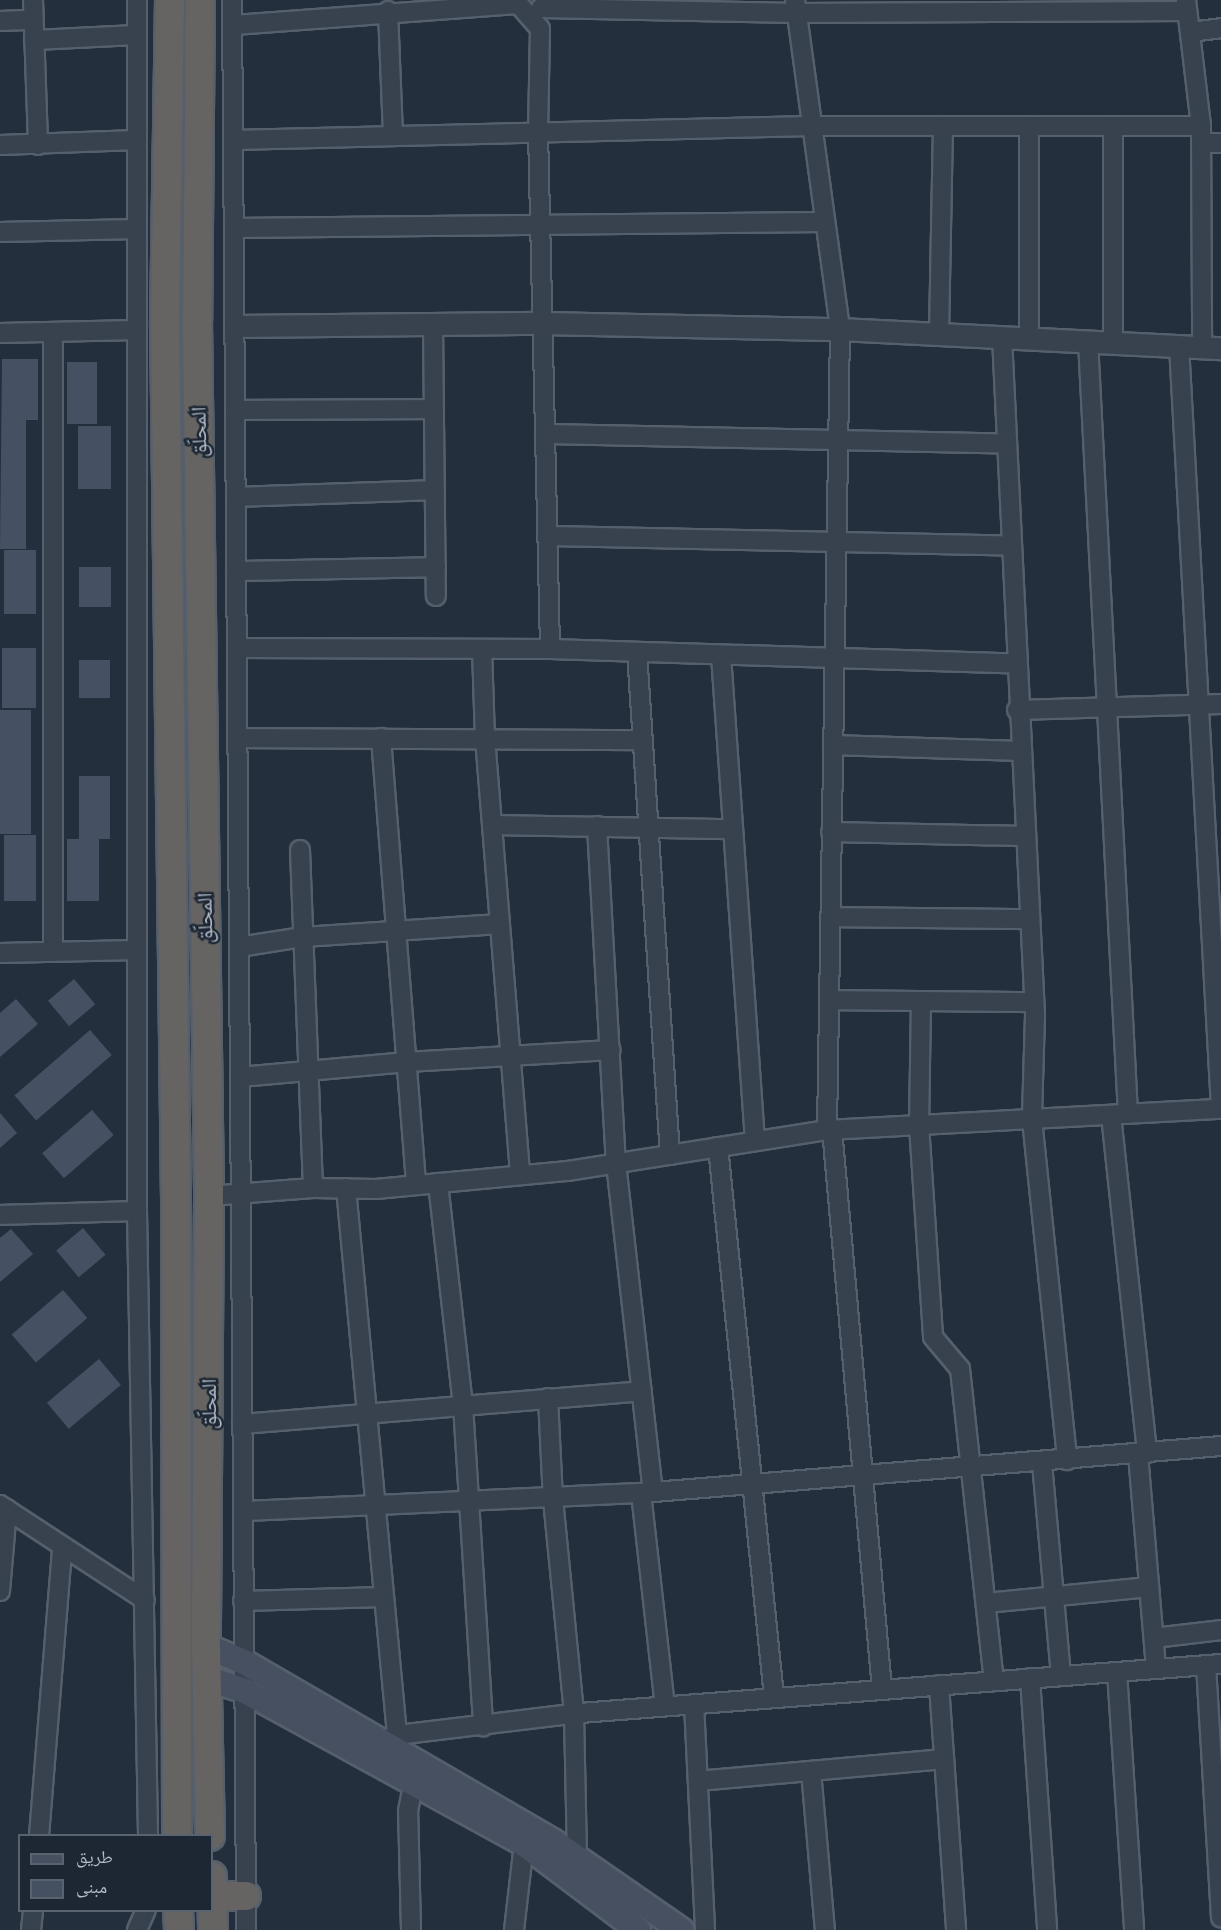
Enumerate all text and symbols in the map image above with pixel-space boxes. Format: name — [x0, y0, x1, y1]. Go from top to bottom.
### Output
street label: المحلّق — [186, 406, 212, 458]
street label: المحلّق — [192, 892, 218, 944]
street label: المحلّق — [196, 1379, 222, 1429]
legend — [18, 1834, 213, 1912]
text: طريق — [76, 1846, 113, 1868]
text: مبنى — [76, 1876, 107, 1898]

